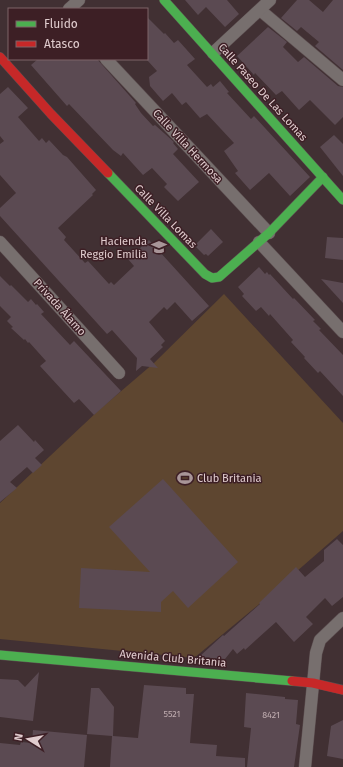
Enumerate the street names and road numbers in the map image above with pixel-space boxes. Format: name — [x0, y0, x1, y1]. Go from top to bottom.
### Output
street label: Calle Paseo De Las Lomas — [215, 41, 310, 144]
street label: Calle Villa Hermosa — [150, 107, 225, 186]
street label: Calle Villa Lomas — [132, 182, 199, 251]
street label: Privada Álamo — [31, 276, 89, 338]
street label: Avenida Club Britania — [119, 647, 227, 670]

